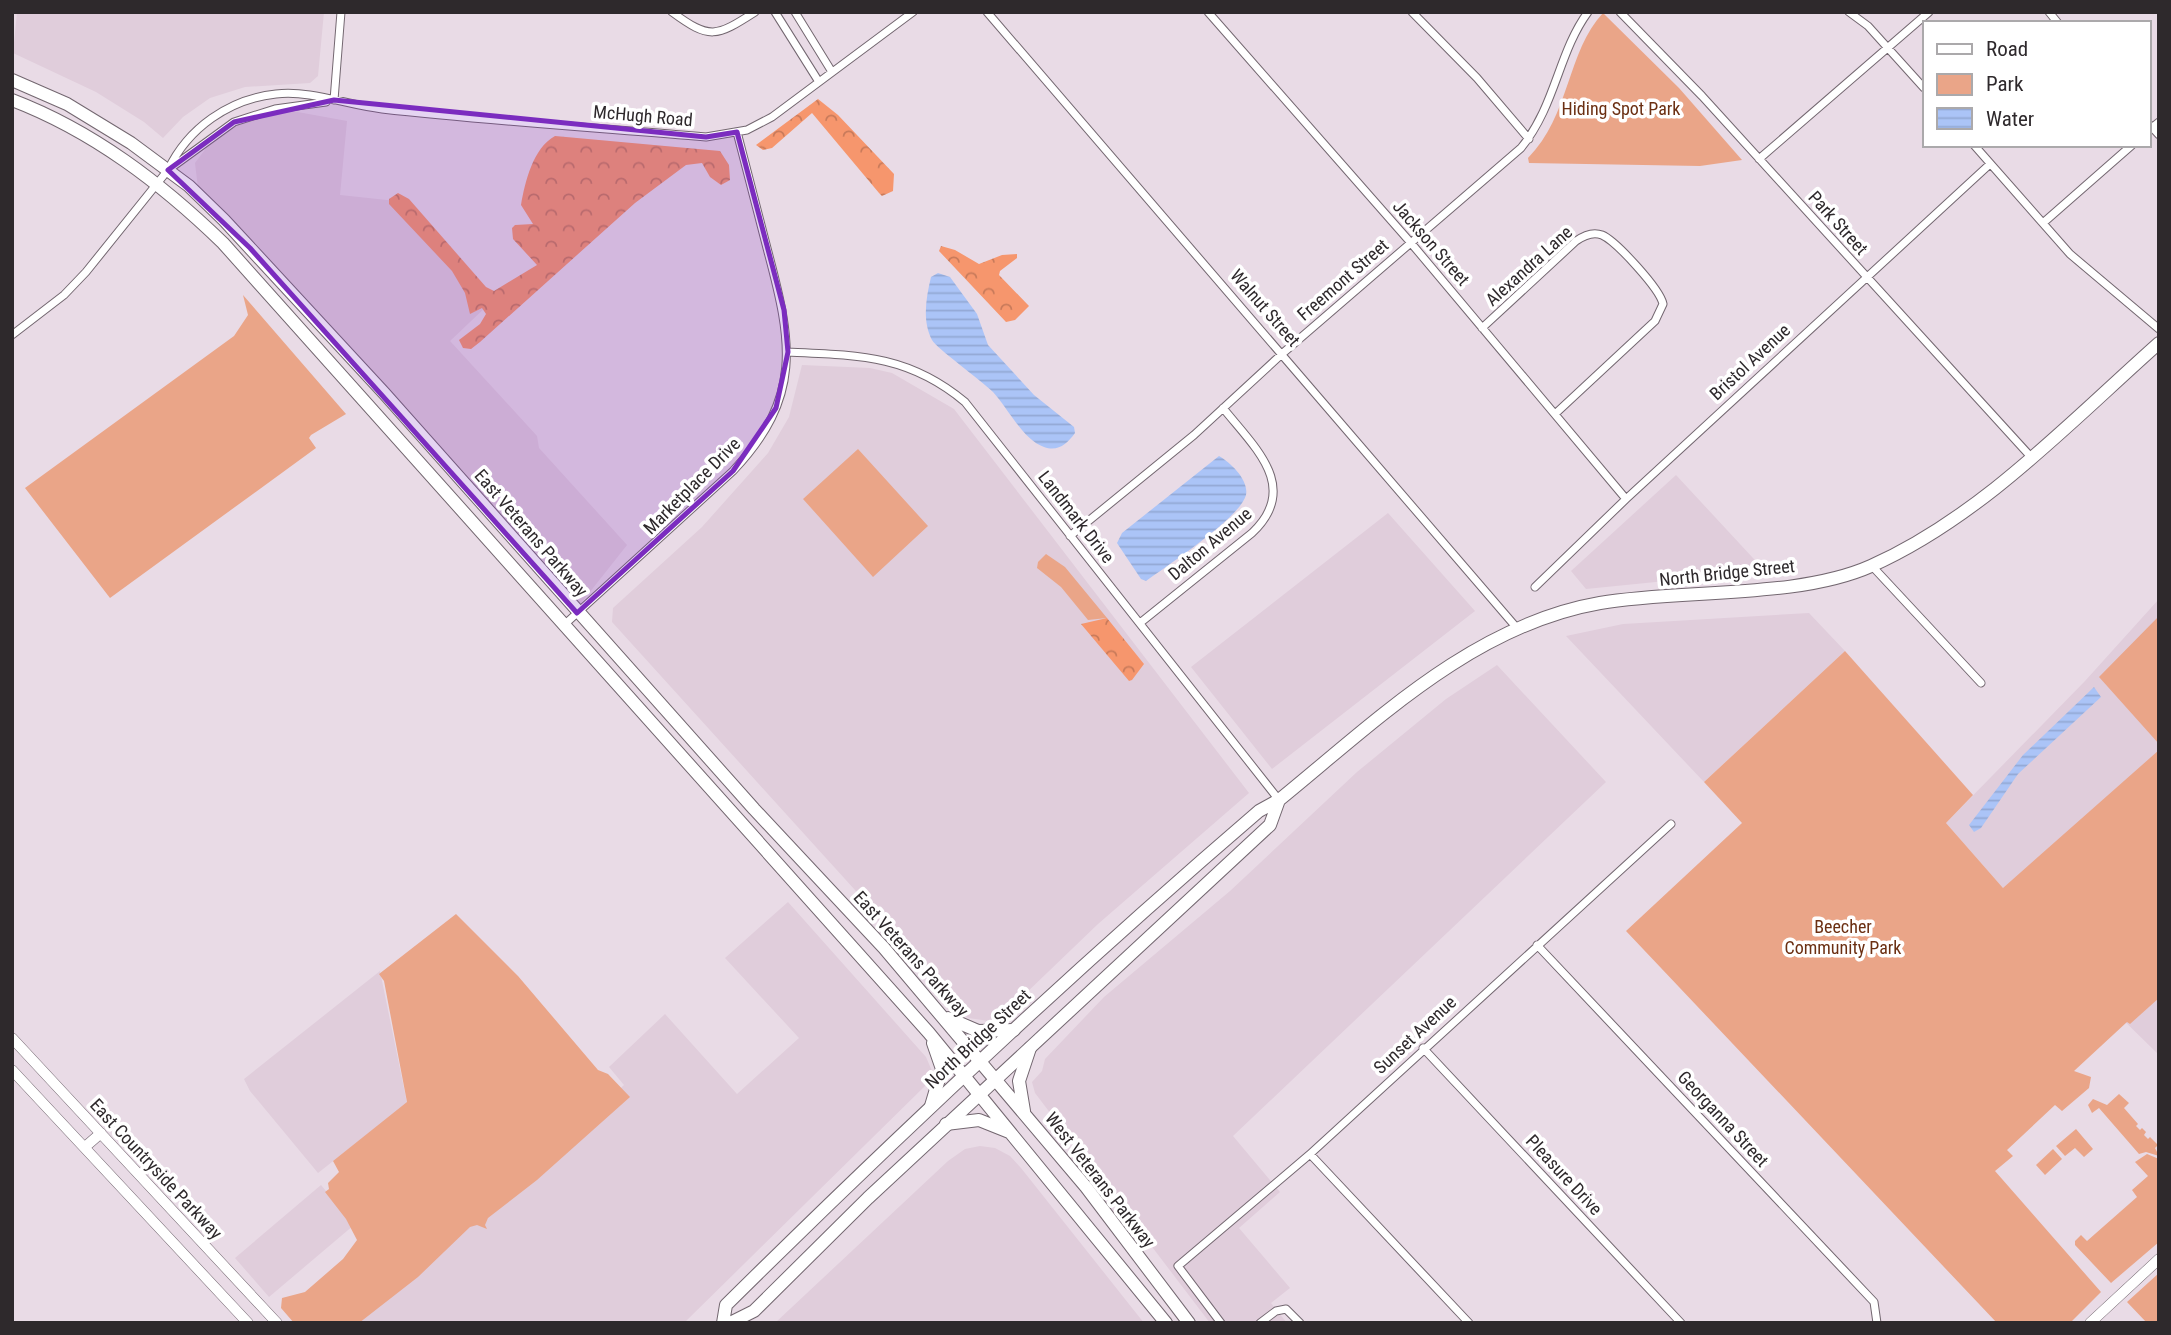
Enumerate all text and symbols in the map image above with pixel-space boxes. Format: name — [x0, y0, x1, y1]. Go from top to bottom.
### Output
legend — [1923, 21, 2150, 147]
text: Road — [1986, 37, 2028, 61]
text: Park — [1986, 72, 2024, 96]
park label: Hiding Spot Park — [1562, 98, 1680, 119]
street label: McHugh Road — [593, 101, 694, 130]
text: Water — [1986, 107, 2034, 131]
street label: Park Street — [1804, 187, 1872, 259]
street label: Jackson Street — [1389, 196, 1474, 290]
street label: Alexandra Lane — [1481, 221, 1576, 310]
street label: Freemont Street — [1293, 234, 1392, 325]
street label: Walnut Street — [1226, 265, 1305, 350]
street label: Bristol Avenue — [1705, 319, 1794, 404]
street label: Marketplace Drive — [639, 433, 744, 538]
street label: East Veterans Parkway — [470, 465, 593, 601]
street label: Landmark Drive — [1034, 467, 1119, 567]
street label: Dalton Avenue — [1164, 503, 1255, 584]
street label: North Bridge Street — [1658, 555, 1796, 590]
street label: East Veterans Parkway — [849, 887, 974, 1021]
park label: Beecher Community Park — [1785, 916, 1901, 958]
street label: North Bridge Street — [921, 984, 1035, 1093]
street label: Sunset Avenue — [1369, 991, 1460, 1078]
street label: Georganna Street — [1674, 1066, 1773, 1171]
street label: East Countryside Parkway — [86, 1094, 227, 1243]
street label: West Veterans Parkway — [1041, 1108, 1160, 1252]
street label: Pleasure Drive — [1522, 1130, 1607, 1219]

